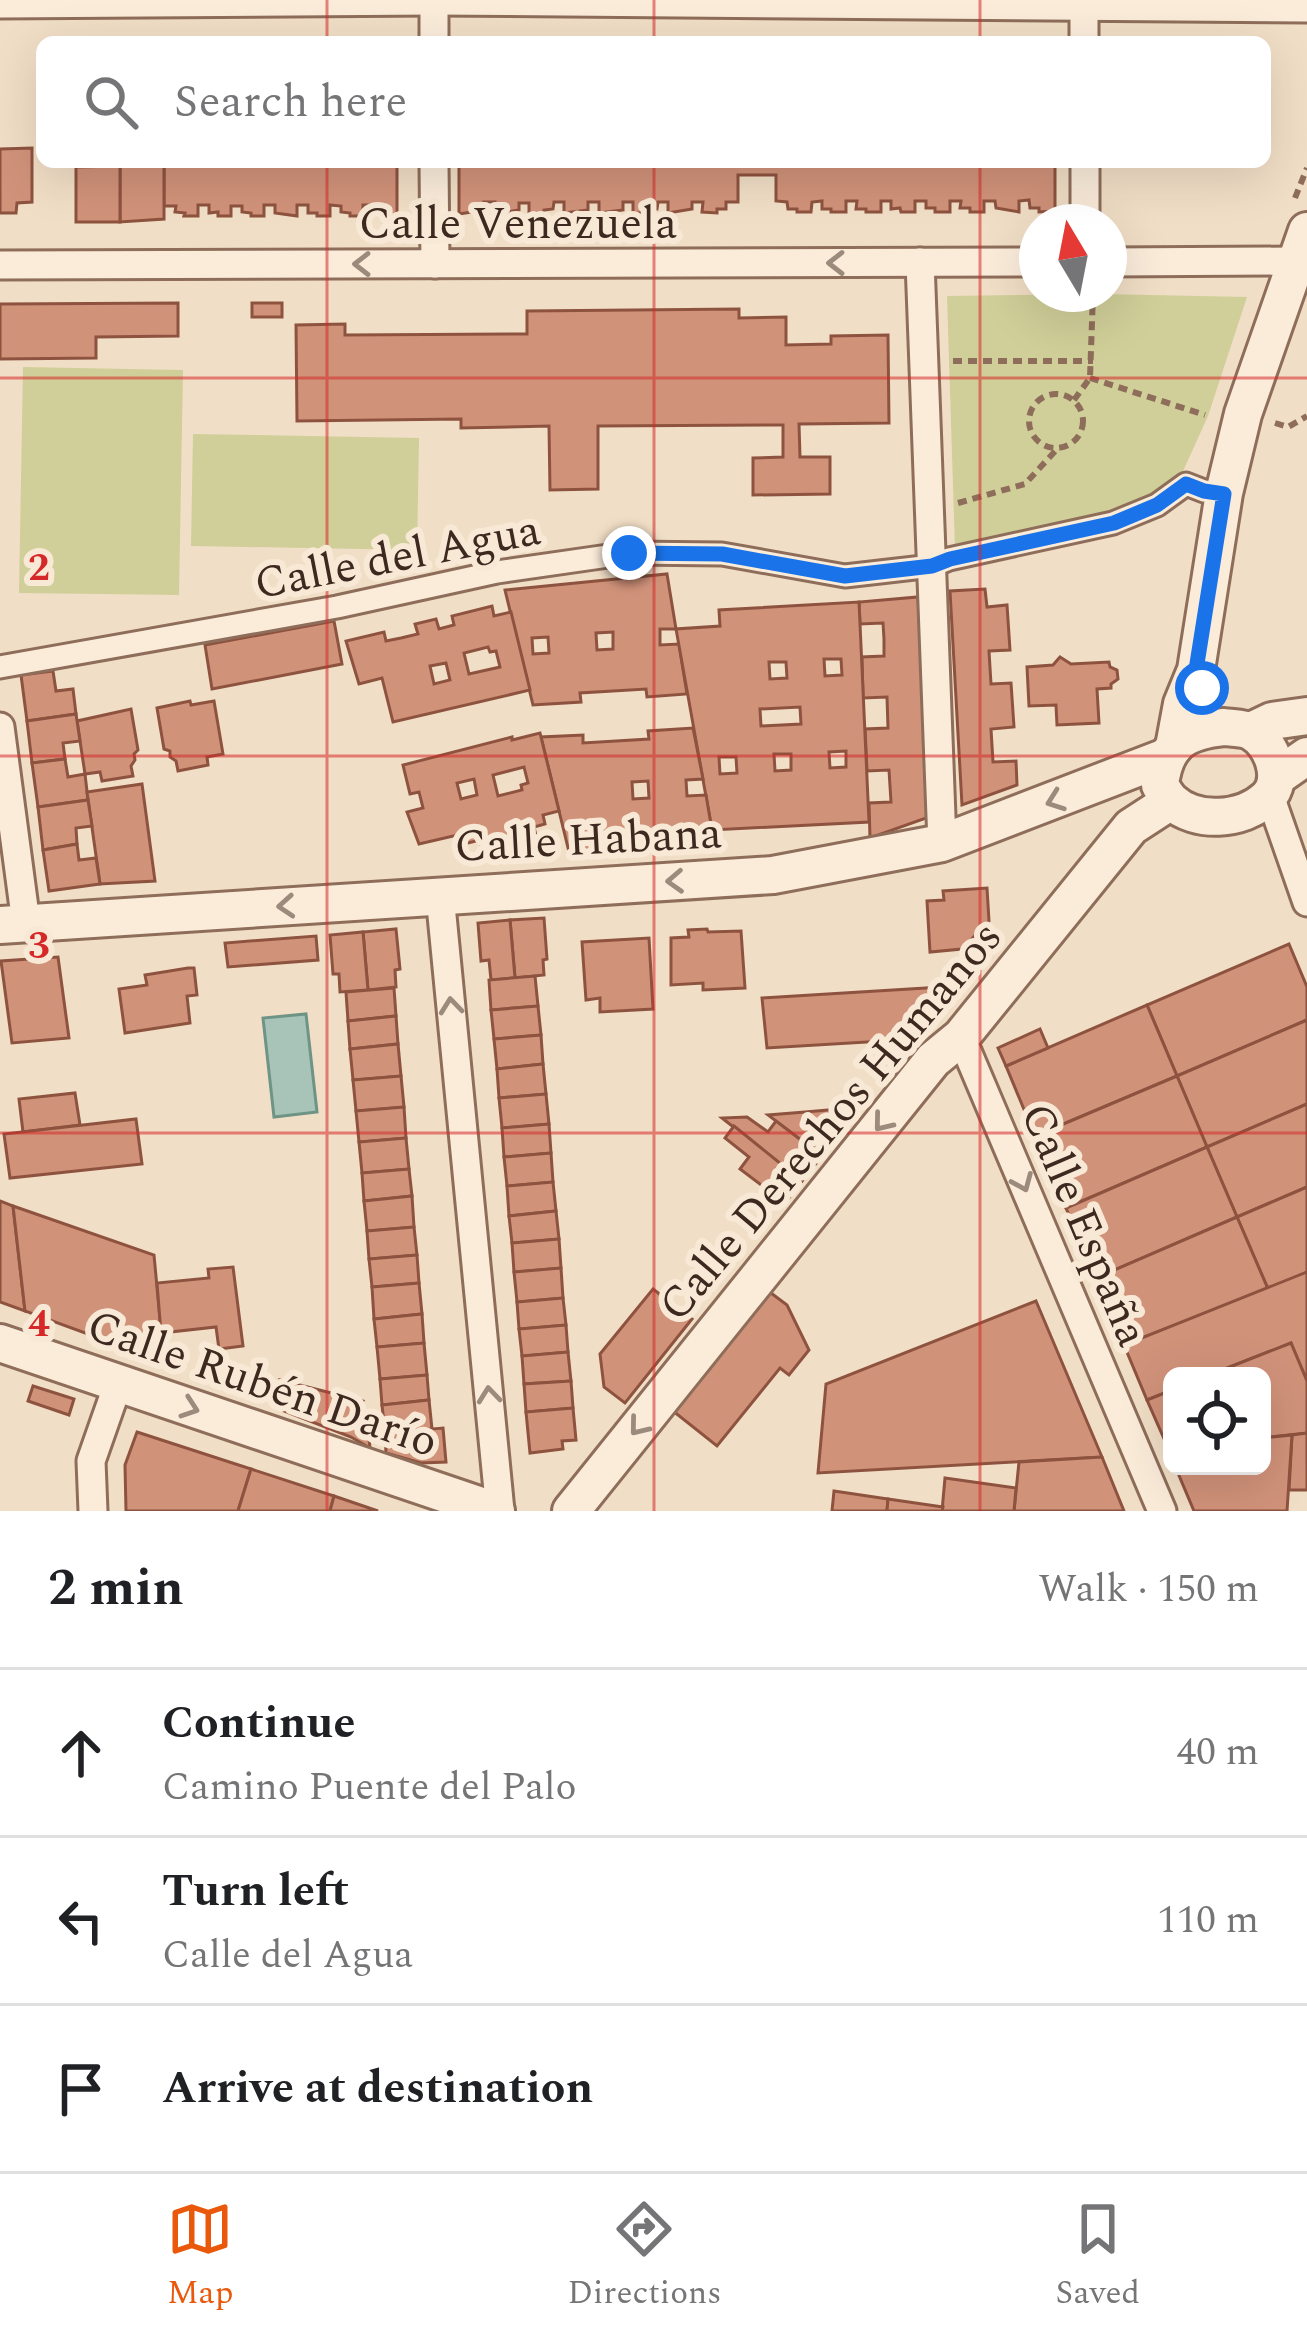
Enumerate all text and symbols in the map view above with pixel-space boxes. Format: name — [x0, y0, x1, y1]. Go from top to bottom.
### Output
search box — [36, 36, 1271, 168]
text: Search here — [174, 68, 407, 137]
icon: search — [78, 69, 144, 135]
street label: Calle Venezuela — [359, 190, 677, 259]
north arrow — [1019, 204, 1127, 312]
one-way arrow — [826, 250, 844, 276]
one-way arrow — [352, 251, 370, 277]
street label: Calle del Agua — [249, 496, 546, 619]
route end — [602, 526, 656, 580]
text: 2 — [28, 539, 50, 598]
route start — [1175, 661, 1229, 715]
one-way arrow — [1045, 787, 1066, 811]
street label: Calle Habana — [453, 799, 724, 882]
one-way arrow — [665, 868, 684, 894]
one-way arrow — [276, 892, 295, 918]
street label: Calle Derechos Humanos — [642, 906, 1020, 1337]
text: 3 — [28, 917, 50, 976]
one-way arrow — [439, 996, 464, 1015]
street label: Calle España — [1001, 1093, 1166, 1357]
one-way arrow — [875, 1109, 897, 1131]
one-way arrow — [1009, 1172, 1033, 1193]
street label: Calle Rubén Darío — [78, 1292, 447, 1477]
text: 4 — [28, 1295, 50, 1354]
map controls — [1163, 1367, 1271, 1475]
button: locate — [1163, 1367, 1271, 1475]
one-way arrow — [477, 1385, 502, 1404]
one-way arrow — [178, 1394, 199, 1418]
one-way arrow — [631, 1414, 652, 1436]
text: 2 min — [48, 1550, 184, 1628]
text: Walk · 150 m — [1038, 1560, 1259, 1619]
text: Continue — [162, 1689, 355, 1758]
icon: ahead — [48, 1720, 114, 1786]
text: 40 m — [1177, 1723, 1259, 1782]
text: Camino Puente del Palo — [162, 1758, 577, 1817]
text: Turn left — [162, 1857, 349, 1926]
icon: left — [48, 1888, 114, 1954]
text: 110 m — [1157, 1891, 1259, 1950]
text: Calle del Agua — [162, 1926, 413, 1985]
text: Arrive at destination — [162, 2054, 593, 2123]
icon: arrive — [48, 2056, 114, 2122]
tab: Map — [167, 2196, 233, 2318]
tab: Directions — [567, 2196, 721, 2318]
tab: Saved — [1055, 2196, 1140, 2318]

